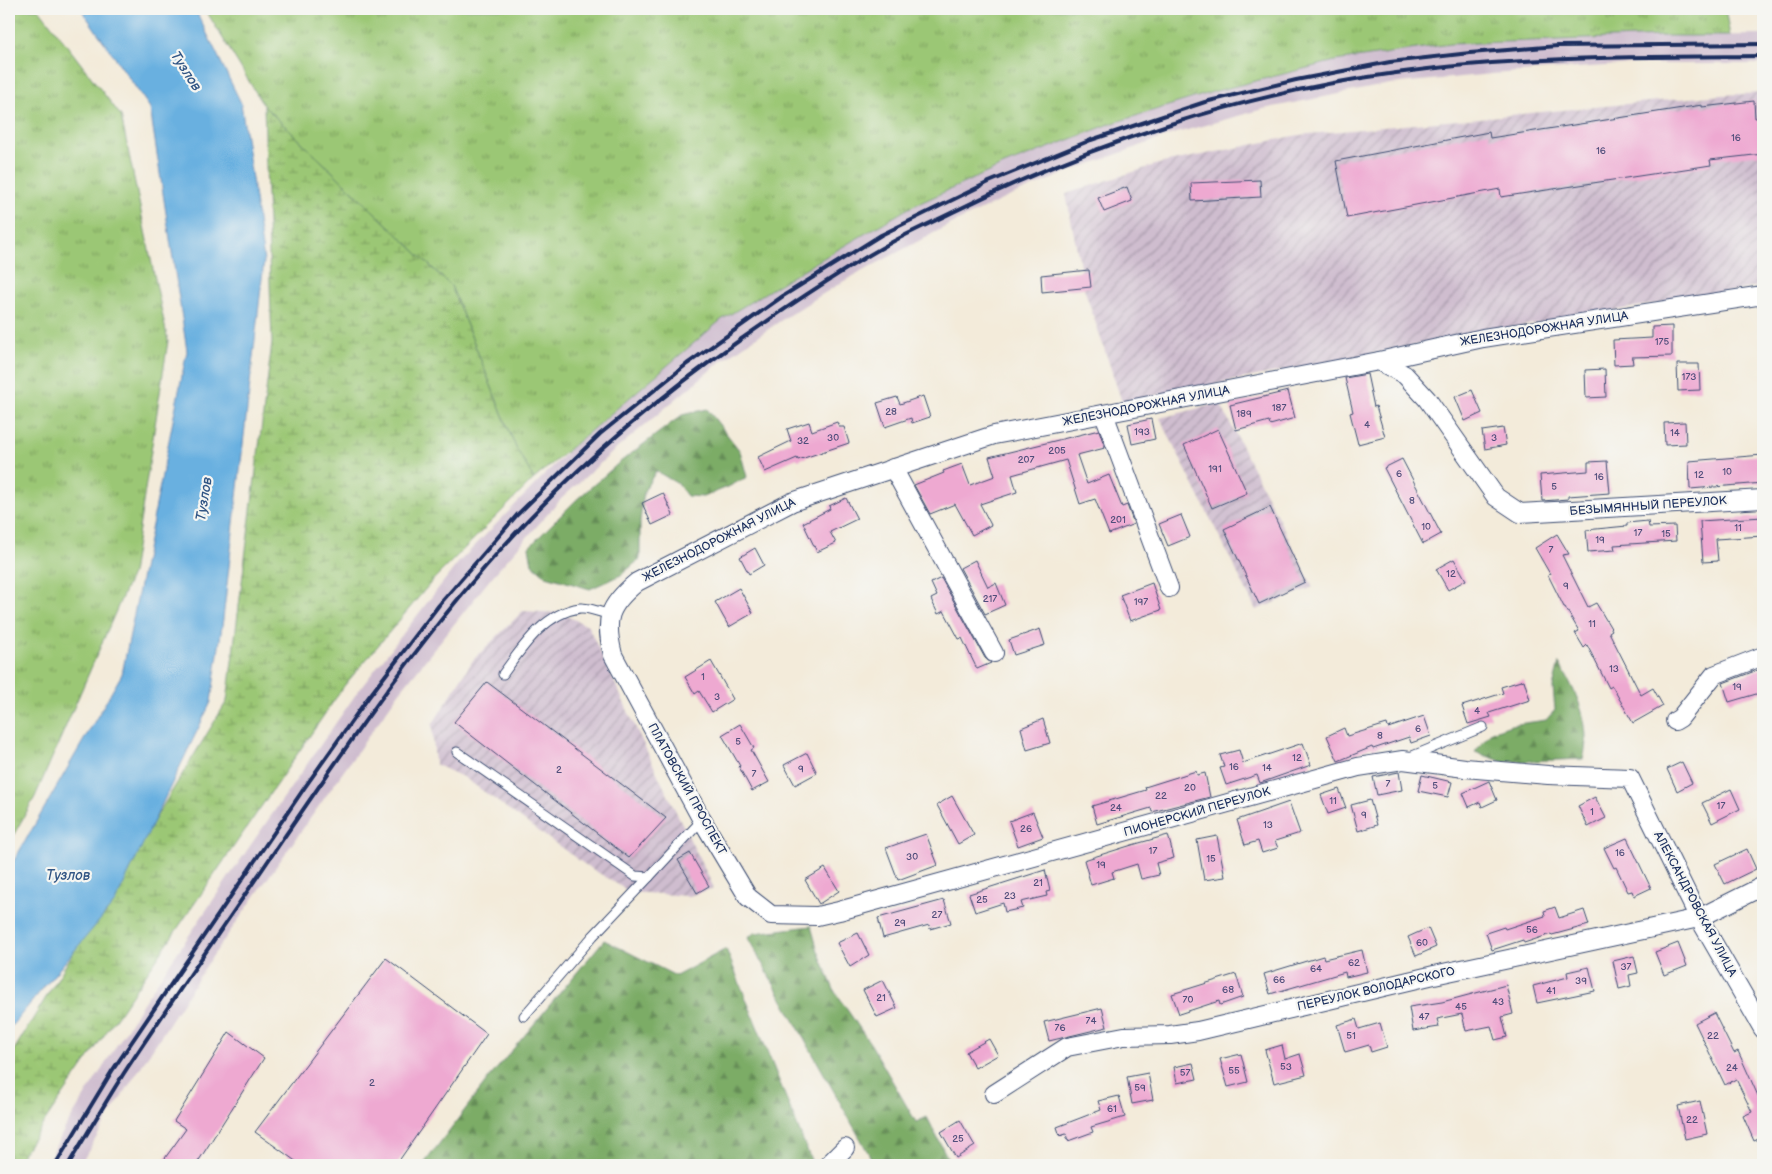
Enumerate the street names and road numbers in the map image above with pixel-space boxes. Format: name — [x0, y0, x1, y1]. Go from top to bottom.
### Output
street label: ЖЕЛЕЗНОДОРОЖНАЯ УЛИЦА — [1459, 308, 1630, 350]
street label: ЖЕЛЕЗНОДОРОЖНАЯ УЛИЦА — [1061, 382, 1231, 430]
street label: БЕЗЫМЯННЫЙ ПЕРЕУЛОК — [1569, 493, 1727, 519]
street label: ЖЕЛЕЗНОДОРОЖНАЯ УЛИЦА — [640, 494, 799, 585]
street label: ПЛАТОВСКИЙ ПРОСПЕКТ — [645, 721, 729, 857]
street label: ПИОНЕРСКИЙ ПЕРЕУЛОК — [1122, 784, 1272, 840]
street label: АЛЕКСАНДРОВСКАЯ УЛИЦА — [1650, 828, 1740, 980]
street label: ПЕРЕУЛОК ВОЛОДАРСКОГО — [1296, 963, 1457, 1014]

